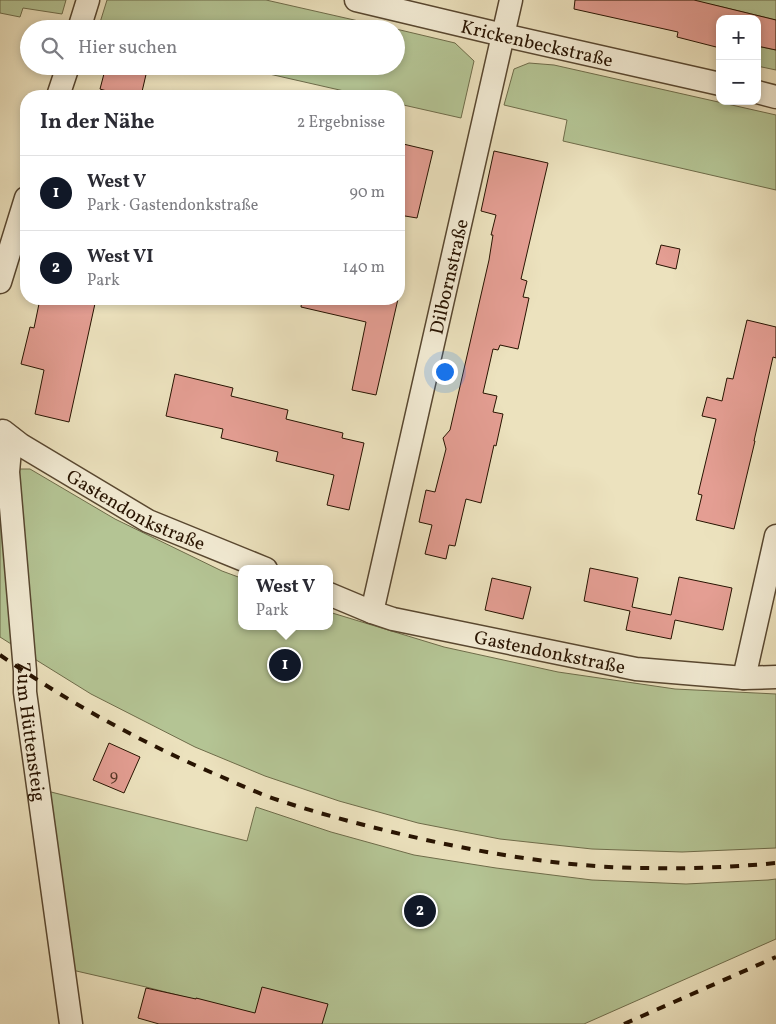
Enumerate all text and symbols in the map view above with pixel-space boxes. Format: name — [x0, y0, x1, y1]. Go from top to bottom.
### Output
street label: Krickenbeckstraße — [458, 14, 615, 74]
map controls — [716, 15, 761, 105]
button: + — [716, 15, 761, 60]
search box — [20, 20, 405, 75]
icon: search — [38, 34, 66, 62]
text: Hier suchen — [78, 35, 177, 61]
button: − — [716, 60, 761, 105]
text: In der Nähe — [40, 108, 155, 137]
text: 2 Ergebnisse — [297, 112, 385, 134]
text: West V — [87, 169, 146, 195]
text: 1 — [53, 182, 59, 204]
text: 90 m — [349, 182, 385, 204]
text: Park · Gastendonkstraße — [87, 195, 258, 217]
street label: Dilbornstraße — [424, 217, 476, 337]
text: West VI — [87, 244, 154, 270]
text: 2 — [52, 257, 60, 279]
text: 140 m — [343, 257, 385, 279]
text: Park — [87, 270, 120, 292]
your location — [432, 359, 458, 385]
street label: Gastendonkstraße — [61, 464, 209, 558]
popup — [238, 565, 333, 630]
text: West V — [256, 574, 315, 600]
text: Park — [256, 600, 289, 622]
street label: Gastendonkstraße — [472, 625, 627, 681]
pin: 1 — [269, 646, 301, 684]
street label: Zum Hüttensteig — [9, 661, 51, 804]
house number: 9 — [110, 766, 118, 788]
pin: 2 — [404, 892, 436, 930]

